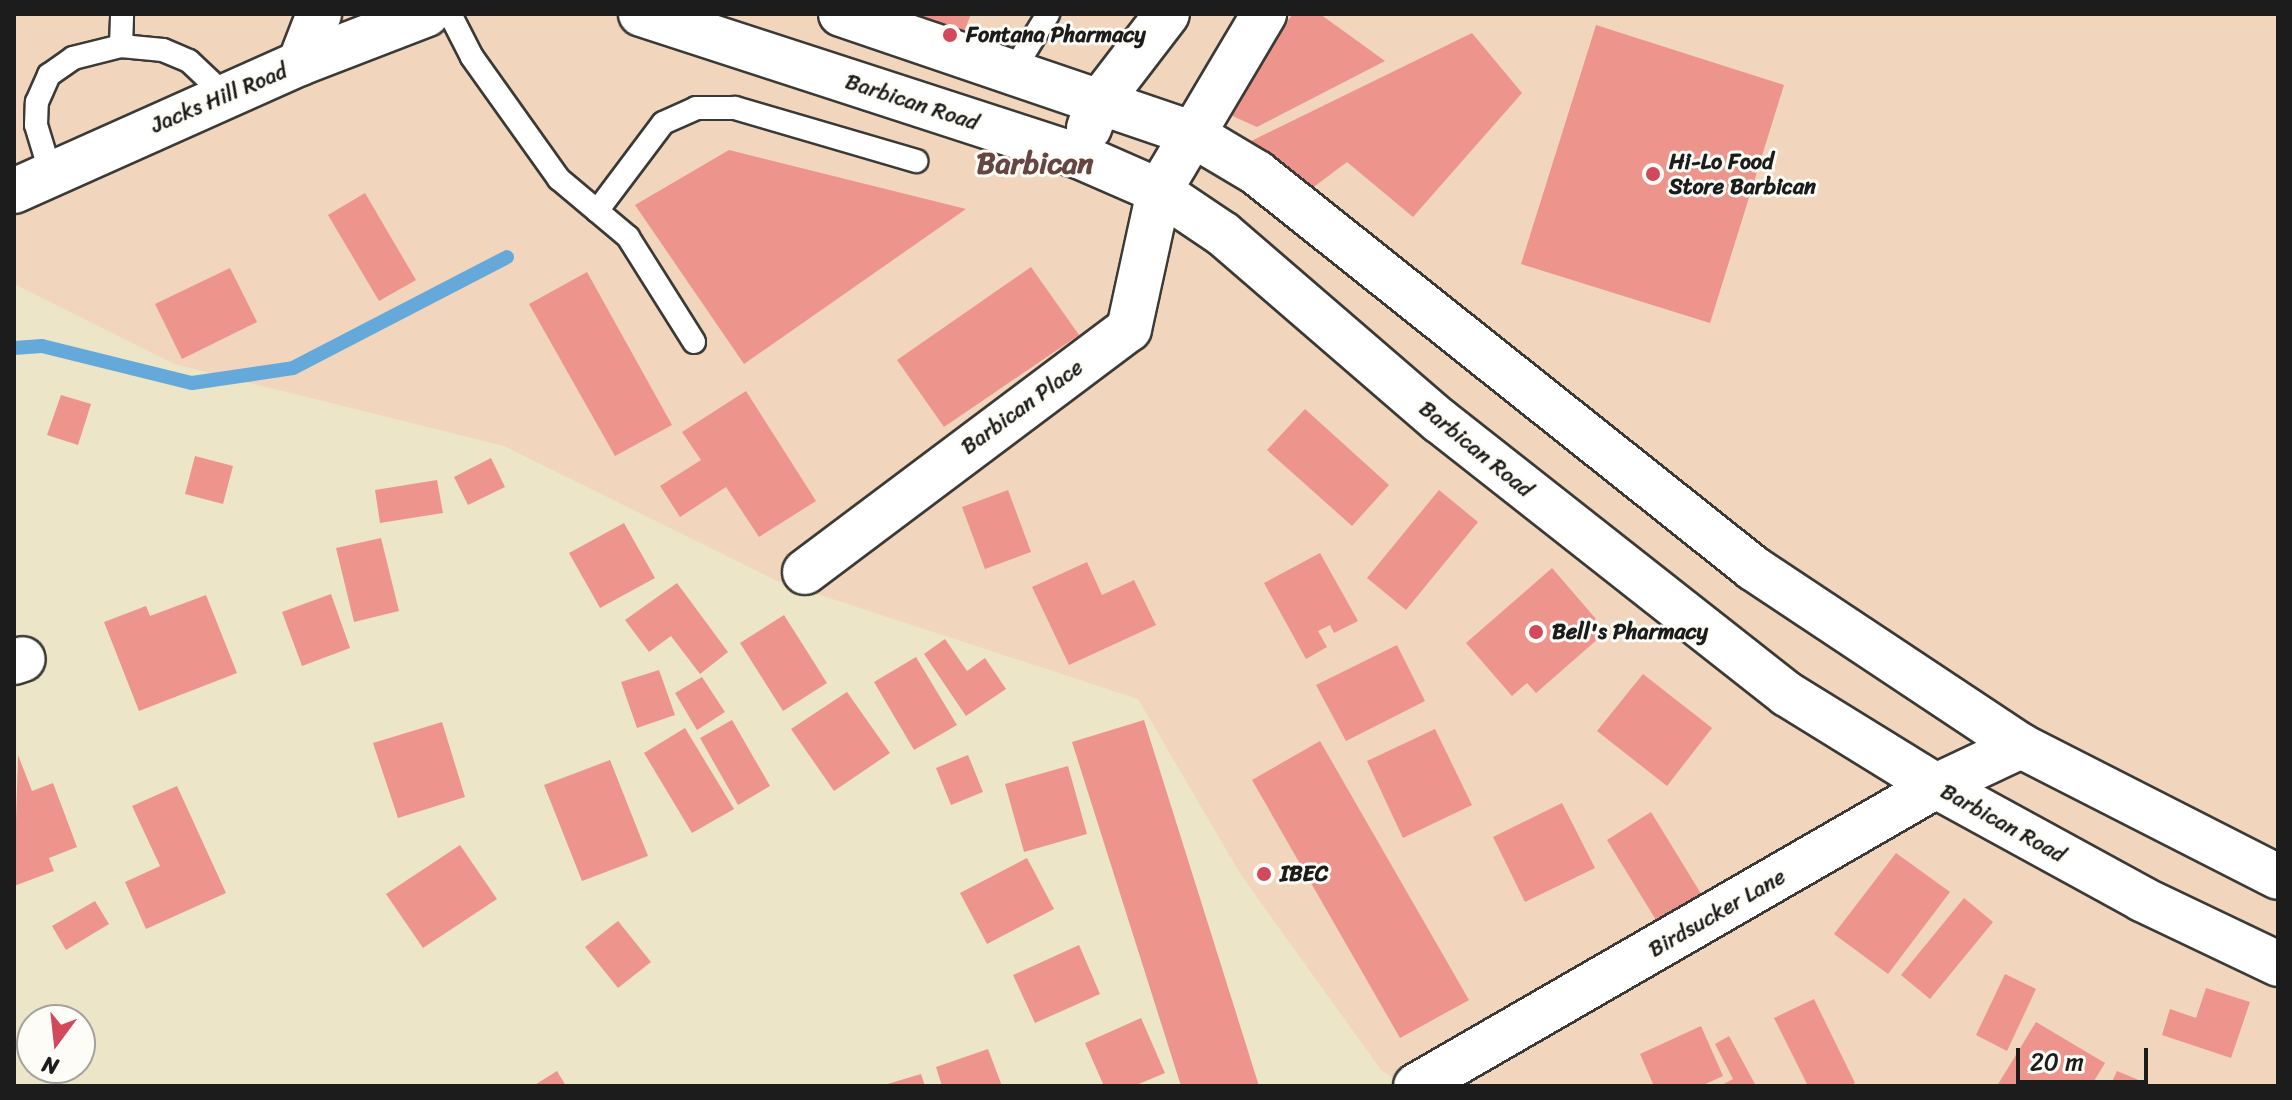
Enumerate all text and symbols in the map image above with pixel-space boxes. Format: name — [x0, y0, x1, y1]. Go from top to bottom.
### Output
place label: Fontana Pharmacy — [966, 22, 1146, 48]
marker: Fontana Pharmacy — [941, 26, 959, 44]
street label: Jacks Hill Road — [147, 57, 291, 139]
street label: Barbican Road — [842, 68, 982, 136]
district label: Barbican — [977, 145, 1093, 181]
place label: Hi-Lo Food Store Barbican — [1669, 148, 1815, 200]
marker: Hi-Lo Food Store Barbican — [1644, 165, 1662, 183]
street label: Barbican Place — [956, 354, 1088, 460]
street label: Barbican Road — [1414, 395, 1538, 503]
place label: Bell's Pharmacy — [1552, 619, 1708, 645]
marker: Bell's Pharmacy — [1527, 623, 1545, 641]
street label: Barbican Road — [1936, 778, 2070, 868]
place label: IBEC — [1280, 861, 1329, 887]
street label: Birdsucker Lane — [1644, 863, 1790, 963]
marker: IBEC — [1255, 865, 1273, 883]
north arrow — [16, 1004, 96, 1084]
scale bar — [2020, 1032, 2152, 1082]
text: 20 m — [2030, 1041, 2084, 1083]
text: N — [38, 1045, 63, 1087]

